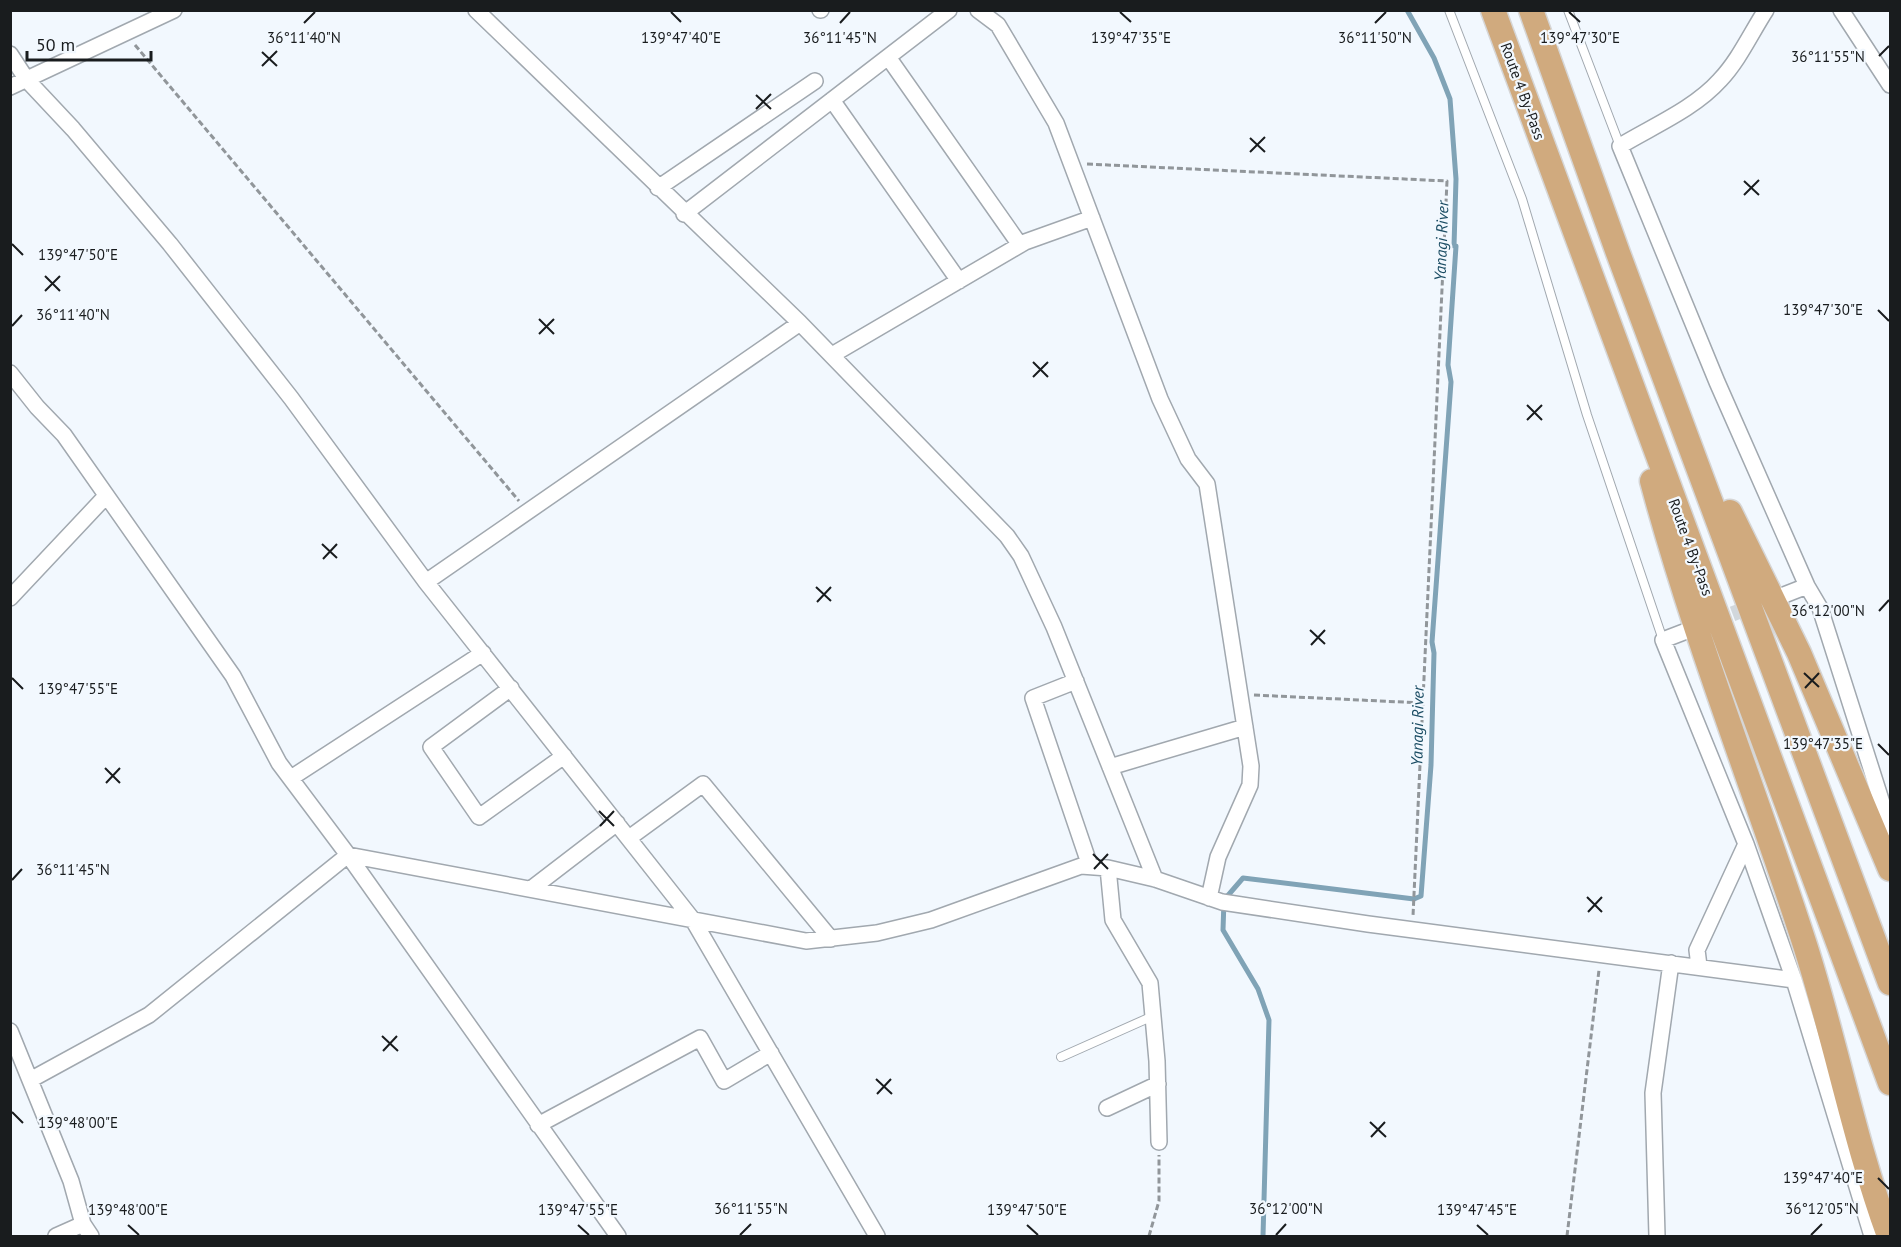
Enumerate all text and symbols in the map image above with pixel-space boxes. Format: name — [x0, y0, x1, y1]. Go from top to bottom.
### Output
scale bar — [27, 24, 152, 62]
text: 36°11'40"N — [267, 28, 341, 47]
text: 139°47'40"E — [641, 28, 721, 47]
text: 36°11'45"N — [803, 28, 877, 47]
text: 139°47'35"E — [1091, 28, 1171, 47]
text: 36°11'50"N — [1338, 28, 1412, 47]
text: 139°47'30"E — [1540, 28, 1620, 47]
text: 50 m — [36, 33, 75, 56]
street label: Route 4 By-Pass — [1497, 40, 1549, 142]
text: 36°11'55"N — [1791, 47, 1865, 66]
water label: Yanagi River — [1430, 199, 1452, 281]
text: 139°47'50"E — [38, 245, 118, 264]
text: 139°47'30"E — [1783, 300, 1863, 319]
text: 36°11'40"N — [36, 305, 110, 324]
street label: Route 4 By-Pass — [1665, 496, 1717, 598]
text: 36°12'00"N — [1791, 601, 1865, 620]
text: 139°47'55"E — [38, 679, 118, 698]
water label: Yanagi River — [1406, 684, 1428, 766]
text: 139°47'35"E — [1783, 734, 1863, 753]
text: 36°11'45"N — [36, 860, 110, 879]
text: 139°48'00"E — [38, 1113, 118, 1132]
text: 139°47'40"E — [1783, 1168, 1863, 1187]
text: 36°11'55"N — [714, 1199, 788, 1218]
text: 36°12'00"N — [1249, 1199, 1323, 1218]
text: 36°12'05"N — [1785, 1199, 1859, 1218]
text: 139°48'00"E — [88, 1200, 168, 1219]
text: 139°47'55"E — [538, 1200, 618, 1219]
text: 139°47'50"E — [987, 1200, 1067, 1219]
text: 139°47'45"E — [1437, 1200, 1517, 1219]

